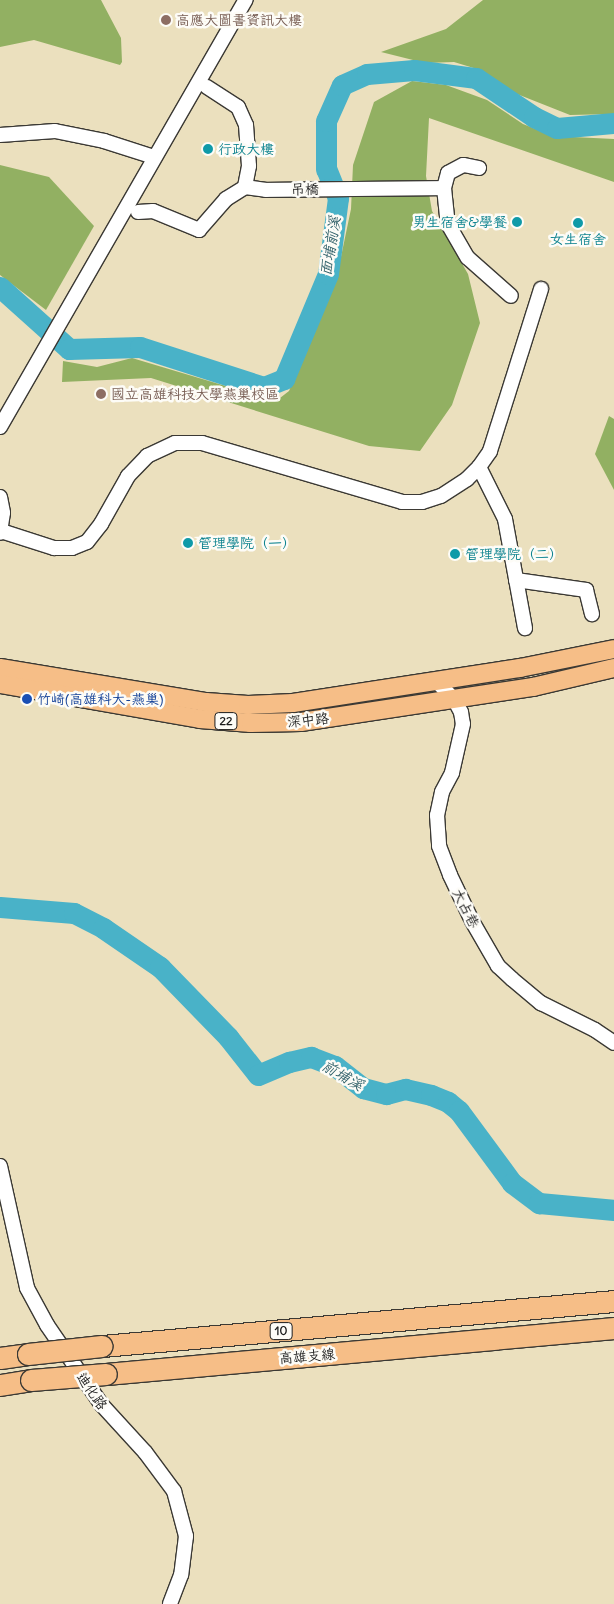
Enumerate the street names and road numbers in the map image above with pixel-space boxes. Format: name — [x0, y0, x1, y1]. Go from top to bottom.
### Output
street label: 吊橋 — [291, 180, 319, 198]
street label: 深中路 — [286, 709, 330, 731]
road number: 22 — [214, 711, 238, 730]
street label: 大占巷 — [449, 885, 483, 931]
road number: 10 — [268, 1322, 294, 1340]
street label: 高雄支線 — [278, 1345, 336, 1367]
street label: 迪化路 — [73, 1369, 111, 1413]

